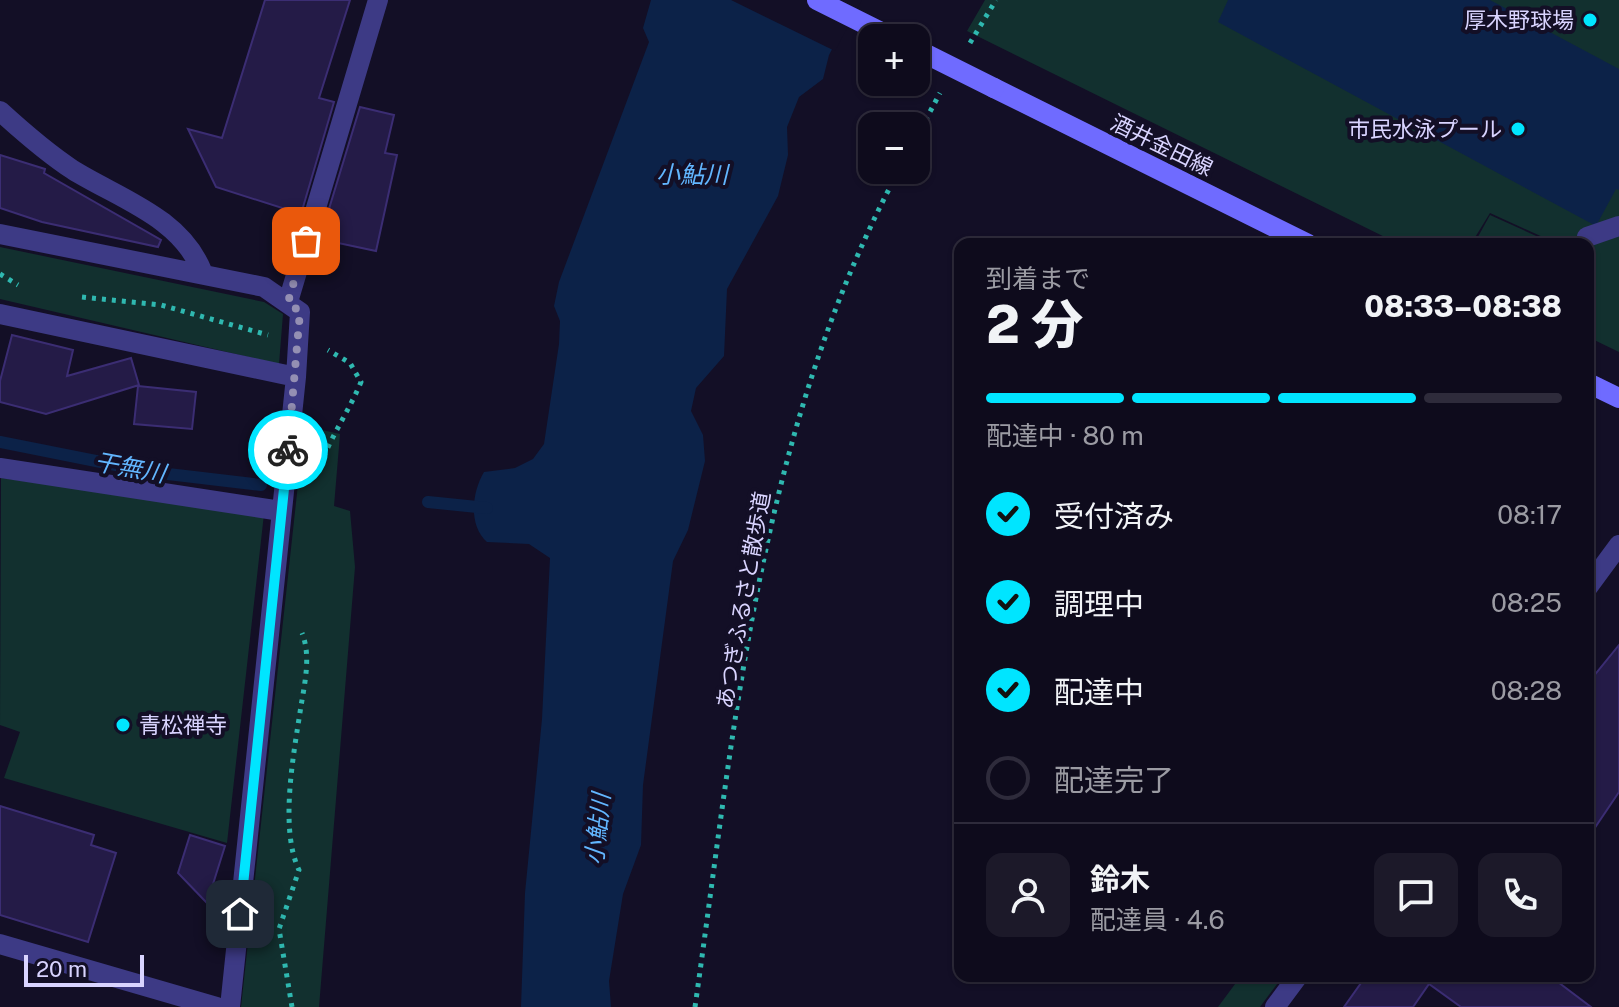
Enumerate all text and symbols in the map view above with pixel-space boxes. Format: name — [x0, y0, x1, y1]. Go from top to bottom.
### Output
place label: 厚木野球場 — [1464, 7, 1574, 33]
marker: 厚木野球場 — [1581, 11, 1599, 29]
map controls — [858, 24, 930, 184]
button: + — [858, 24, 930, 96]
street label: 酒井金田線 — [1107, 109, 1217, 181]
button: − — [858, 112, 930, 184]
place label: 市民水泳プール — [1348, 116, 1502, 142]
marker: 市民水泳プール — [1509, 120, 1527, 138]
water label: 小鮎川 — [656, 160, 731, 188]
pin — [272, 207, 340, 275]
icon: bag — [284, 219, 328, 263]
text: 到着まで — [986, 263, 1090, 294]
text: 08:33–08:38 — [1364, 288, 1562, 324]
text: 2 分 — [986, 294, 1083, 355]
courier — [248, 410, 328, 490]
text: 配達中 · 80 m — [986, 420, 1144, 451]
icon: bike — [266, 428, 310, 472]
water label: 干無川 — [92, 447, 171, 488]
street label: あつぎふるさと散歩道 — [711, 489, 775, 711]
icon: check — [986, 492, 1030, 536]
text: 受付済み — [1054, 498, 1174, 534]
text: 08:17 — [1497, 499, 1562, 530]
icon: check — [986, 580, 1030, 624]
text: 調理中 — [1054, 586, 1144, 622]
text: 08:25 — [1491, 587, 1562, 618]
icon: check — [986, 668, 1030, 712]
text: 配達中 — [1054, 674, 1144, 710]
text: 08:28 — [1491, 675, 1562, 706]
place label: 青松禅寺 — [139, 712, 227, 738]
marker: 青松禅寺 — [114, 716, 132, 734]
text: 配達完了 — [1054, 762, 1174, 798]
water label: 小鮎川 — [579, 789, 615, 866]
button: person — [986, 853, 1070, 937]
button: chat — [1374, 853, 1458, 937]
button: phone — [1478, 853, 1562, 937]
text: 鈴木 — [1090, 861, 1150, 897]
pin — [206, 880, 274, 948]
icon: home — [218, 892, 262, 936]
text: 配達員 · 4.6 — [1090, 904, 1225, 935]
scale bar — [24, 951, 144, 987]
text: 20 m — [36, 956, 87, 982]

